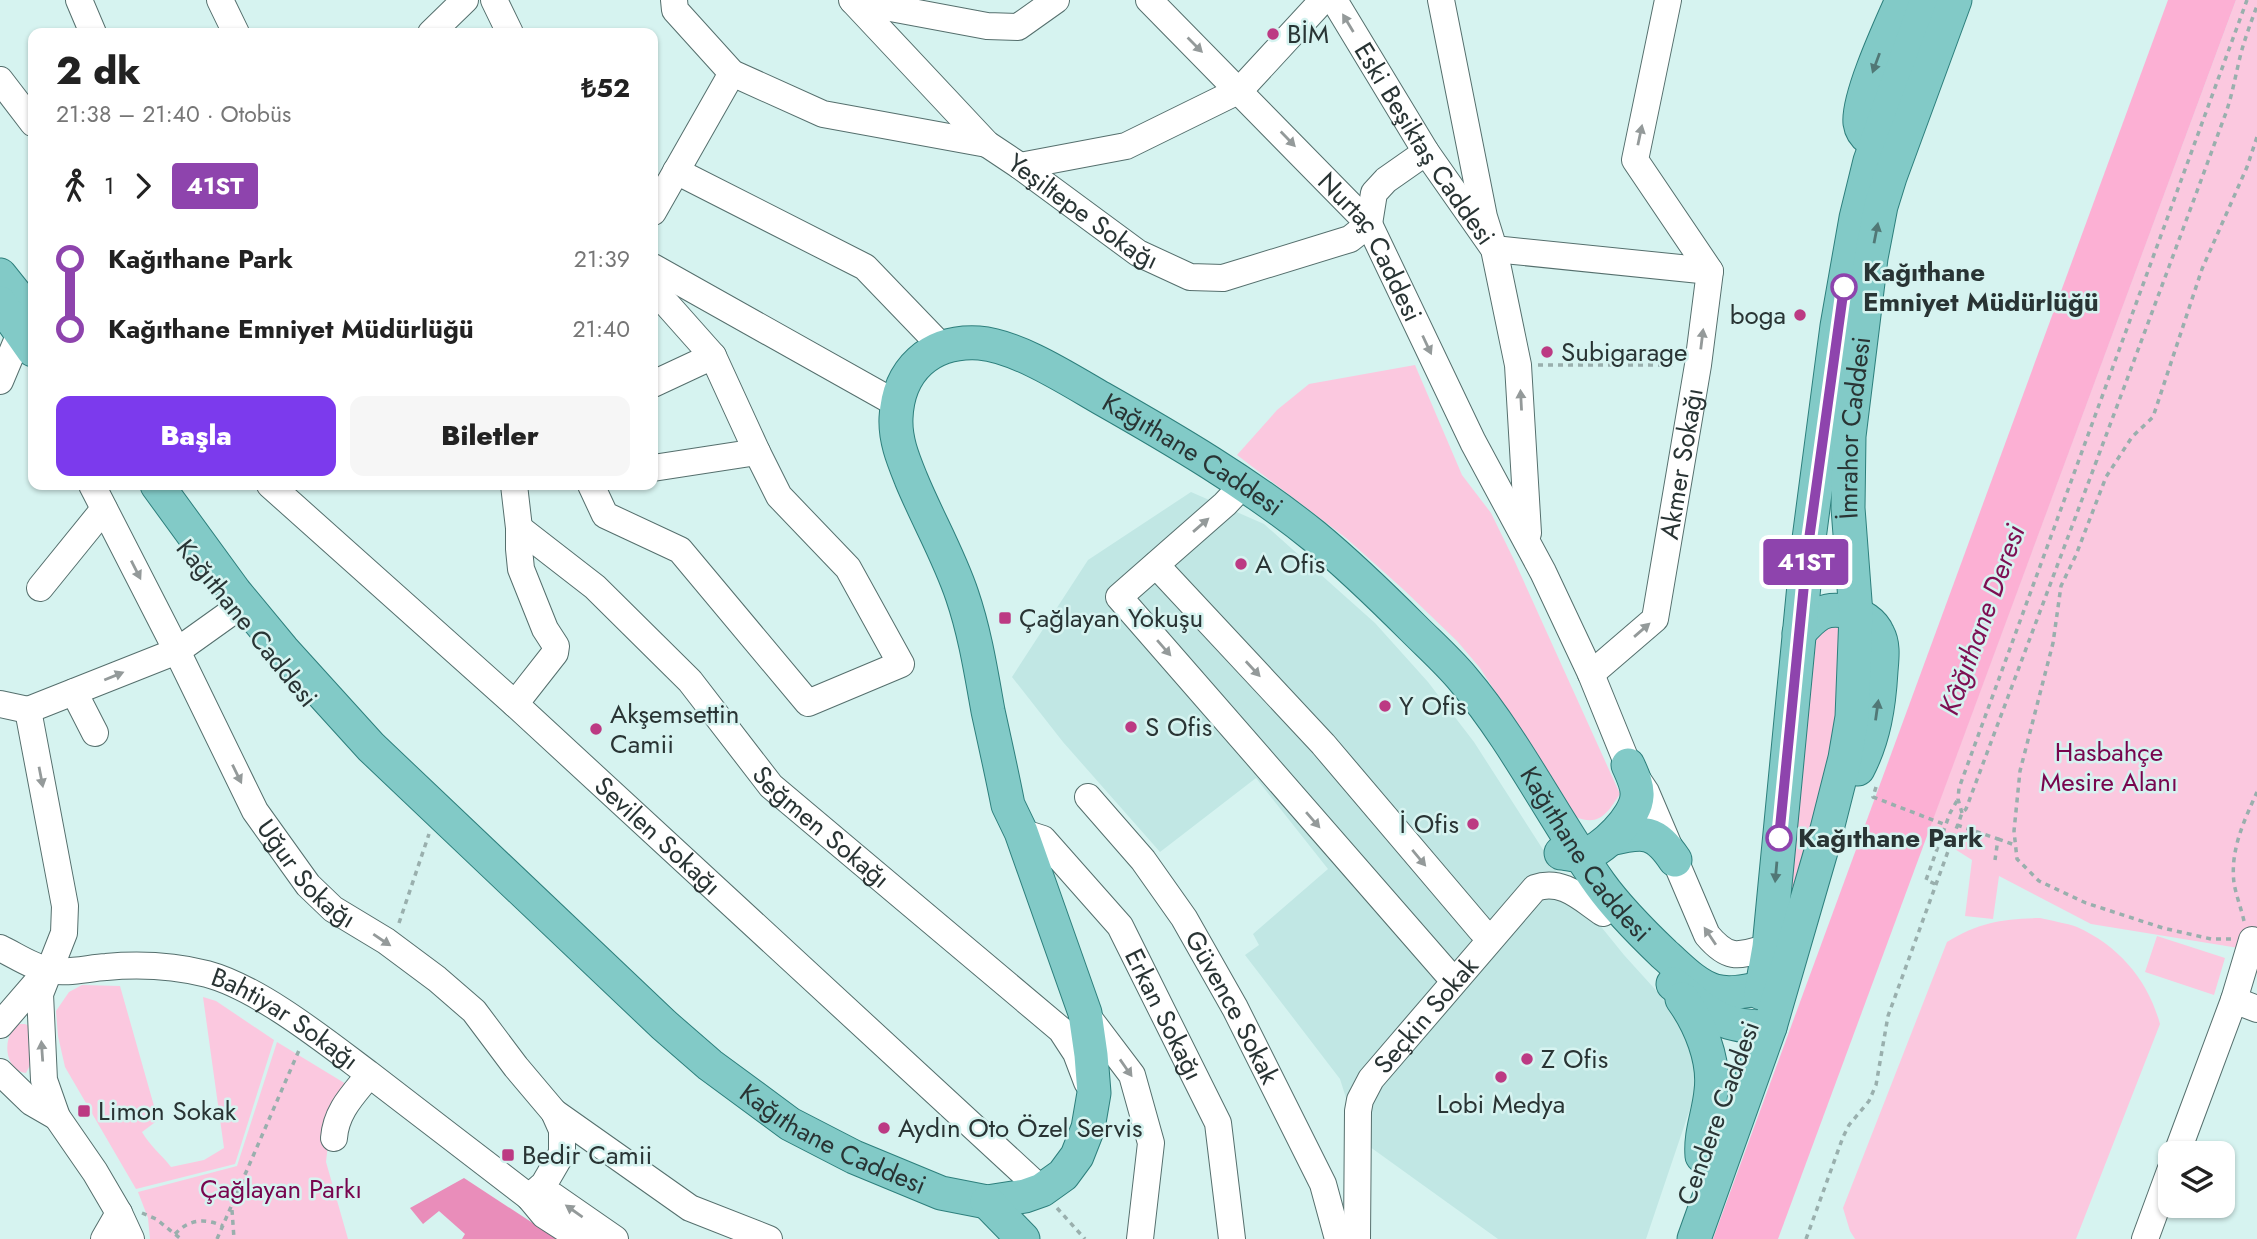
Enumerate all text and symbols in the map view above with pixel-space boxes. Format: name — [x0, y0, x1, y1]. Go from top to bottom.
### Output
one-way arrow — [1341, 13, 1354, 32]
place label: BİM — [1287, 15, 1329, 53]
marker: BİM — [1265, 26, 1281, 42]
street label: Eski Beşiktaş Caddesi — [1345, 35, 1505, 253]
one-way arrow — [1186, 37, 1203, 54]
text: 2 dk — [56, 43, 141, 98]
one-way arrow — [1870, 53, 1881, 74]
text: ₺52 — [581, 69, 630, 107]
text: 21:38 – 21:40 · Otobüs — [56, 97, 291, 131]
one-way arrow — [1635, 124, 1646, 146]
one-way arrow — [1279, 131, 1296, 148]
street label: Yeşiltepe Sokağı — [1000, 144, 1165, 279]
street label: Nurtaç Caddesi — [1309, 163, 1432, 328]
icon: walk — [56, 167, 94, 205]
icon: forward — [124, 167, 162, 205]
text: 41ST — [186, 168, 244, 203]
text: 1 — [104, 169, 114, 203]
one-way arrow — [1871, 222, 1882, 244]
text: Kağıthane Park — [108, 240, 293, 278]
text: 21:39 — [574, 242, 630, 276]
place label: Kağıthane Emniyet Müdürlüğü — [1863, 253, 2099, 321]
marker: Kağıthane Emniyet Müdürlüğü — [1831, 274, 1857, 300]
place label: boga — [1730, 296, 1786, 334]
marker: boga — [1792, 307, 1808, 323]
text: Kağıthane Emniyet Müdürlüğü — [108, 310, 474, 348]
text: 21:40 — [572, 312, 630, 346]
one-way arrow — [1696, 328, 1707, 350]
place label: Subigarage — [1561, 333, 1687, 371]
street label: İmrahor Caddesi — [1829, 334, 1880, 521]
one-way arrow — [1421, 335, 1433, 355]
marker: Subigarage — [1539, 344, 1555, 360]
street label: Kağıthane Caddesi — [1095, 384, 1291, 525]
street label: Akmer Sokağı — [1650, 385, 1713, 542]
one-way arrow — [1515, 389, 1526, 411]
button: Başla — [56, 396, 336, 476]
button: Biletler — [350, 396, 630, 476]
one-way arrow — [1192, 517, 1210, 533]
water label: Kâğıthane Deresi — [1929, 518, 2036, 721]
street label: Kağıthane Caddesi — [167, 531, 327, 715]
line badge: 41ST — [1757, 539, 1855, 585]
text: 41ST — [1777, 544, 1835, 579]
place label: A Ofis — [1255, 545, 1325, 583]
marker: A Ofis — [1233, 556, 1249, 572]
one-way arrow — [130, 560, 141, 580]
place label: Çağlayan Yokuşu — [1019, 599, 1203, 637]
marker: Çağlayan Yokuşu — [997, 610, 1013, 626]
one-way arrow — [1634, 623, 1651, 638]
one-way arrow — [1156, 640, 1171, 657]
one-way arrow — [1244, 660, 1260, 677]
one-way arrow — [104, 670, 125, 681]
place label: Y Ofis — [1399, 687, 1467, 725]
place label: Akşemsettin Camii — [610, 695, 740, 763]
marker: Y Ofis — [1377, 698, 1393, 714]
one-way arrow — [1872, 699, 1883, 721]
place label: S Ofis — [1145, 708, 1212, 746]
marker: S Ofis — [1123, 719, 1139, 735]
marker: Akşemsettin Camii — [588, 721, 604, 737]
park label: Hasbahçe Mesire Alanı — [2040, 733, 2178, 801]
street label: Seğmen Sokağı — [743, 758, 898, 897]
street label: Kağıthane Caddesi — [1511, 759, 1660, 950]
one-way arrow — [231, 764, 242, 784]
one-way arrow — [36, 766, 47, 788]
street label: Sevilen Sokağı — [586, 767, 730, 904]
place label: İ Ofis — [1400, 805, 1459, 843]
street label: Uğur Sokağı — [248, 811, 363, 937]
one-way arrow — [1305, 811, 1321, 829]
marker: İ Ofis — [1465, 816, 1481, 832]
place label: Kağıthane Park — [1798, 819, 1983, 857]
marker: Kağıthane Park — [1766, 825, 1792, 851]
one-way arrow — [1411, 849, 1426, 866]
one-way arrow — [1770, 861, 1781, 883]
street label: Güvence Sokak — [1176, 923, 1289, 1091]
one-way arrow — [1703, 926, 1716, 946]
one-way arrow — [373, 933, 391, 947]
street label: Erkan Sokağı — [1115, 942, 1213, 1087]
street label: Seçkin Sokak — [1365, 948, 1487, 1082]
street label: Bahtiyar Sokağı — [206, 958, 367, 1079]
street label: Cendere Caddesi — [1667, 1016, 1769, 1210]
one-way arrow — [36, 1040, 47, 1062]
place label: Z Ofis — [1541, 1040, 1608, 1078]
marker: Z Ofis — [1519, 1051, 1535, 1067]
one-way arrow — [1119, 1058, 1132, 1078]
marker: Lobi Medya — [1493, 1069, 1509, 1085]
street label: Kağıthane Caddesi — [732, 1074, 932, 1204]
place label: Lobi Medya — [1437, 1085, 1565, 1123]
place label: Limon Sokak — [98, 1092, 237, 1130]
marker: Limon Sokak — [76, 1103, 92, 1119]
place label: Aydın Oto Özel Servis — [898, 1109, 1142, 1147]
marker: Aydın Oto Özel Servis — [876, 1120, 892, 1136]
place label: Bedir Camii — [522, 1136, 652, 1174]
map controls — [2158, 1141, 2235, 1218]
button: layers — [2158, 1141, 2235, 1218]
marker: Bedir Camii — [500, 1147, 516, 1163]
park label: Çağlayan Parkı — [200, 1170, 362, 1208]
one-way arrow — [565, 1204, 583, 1218]

